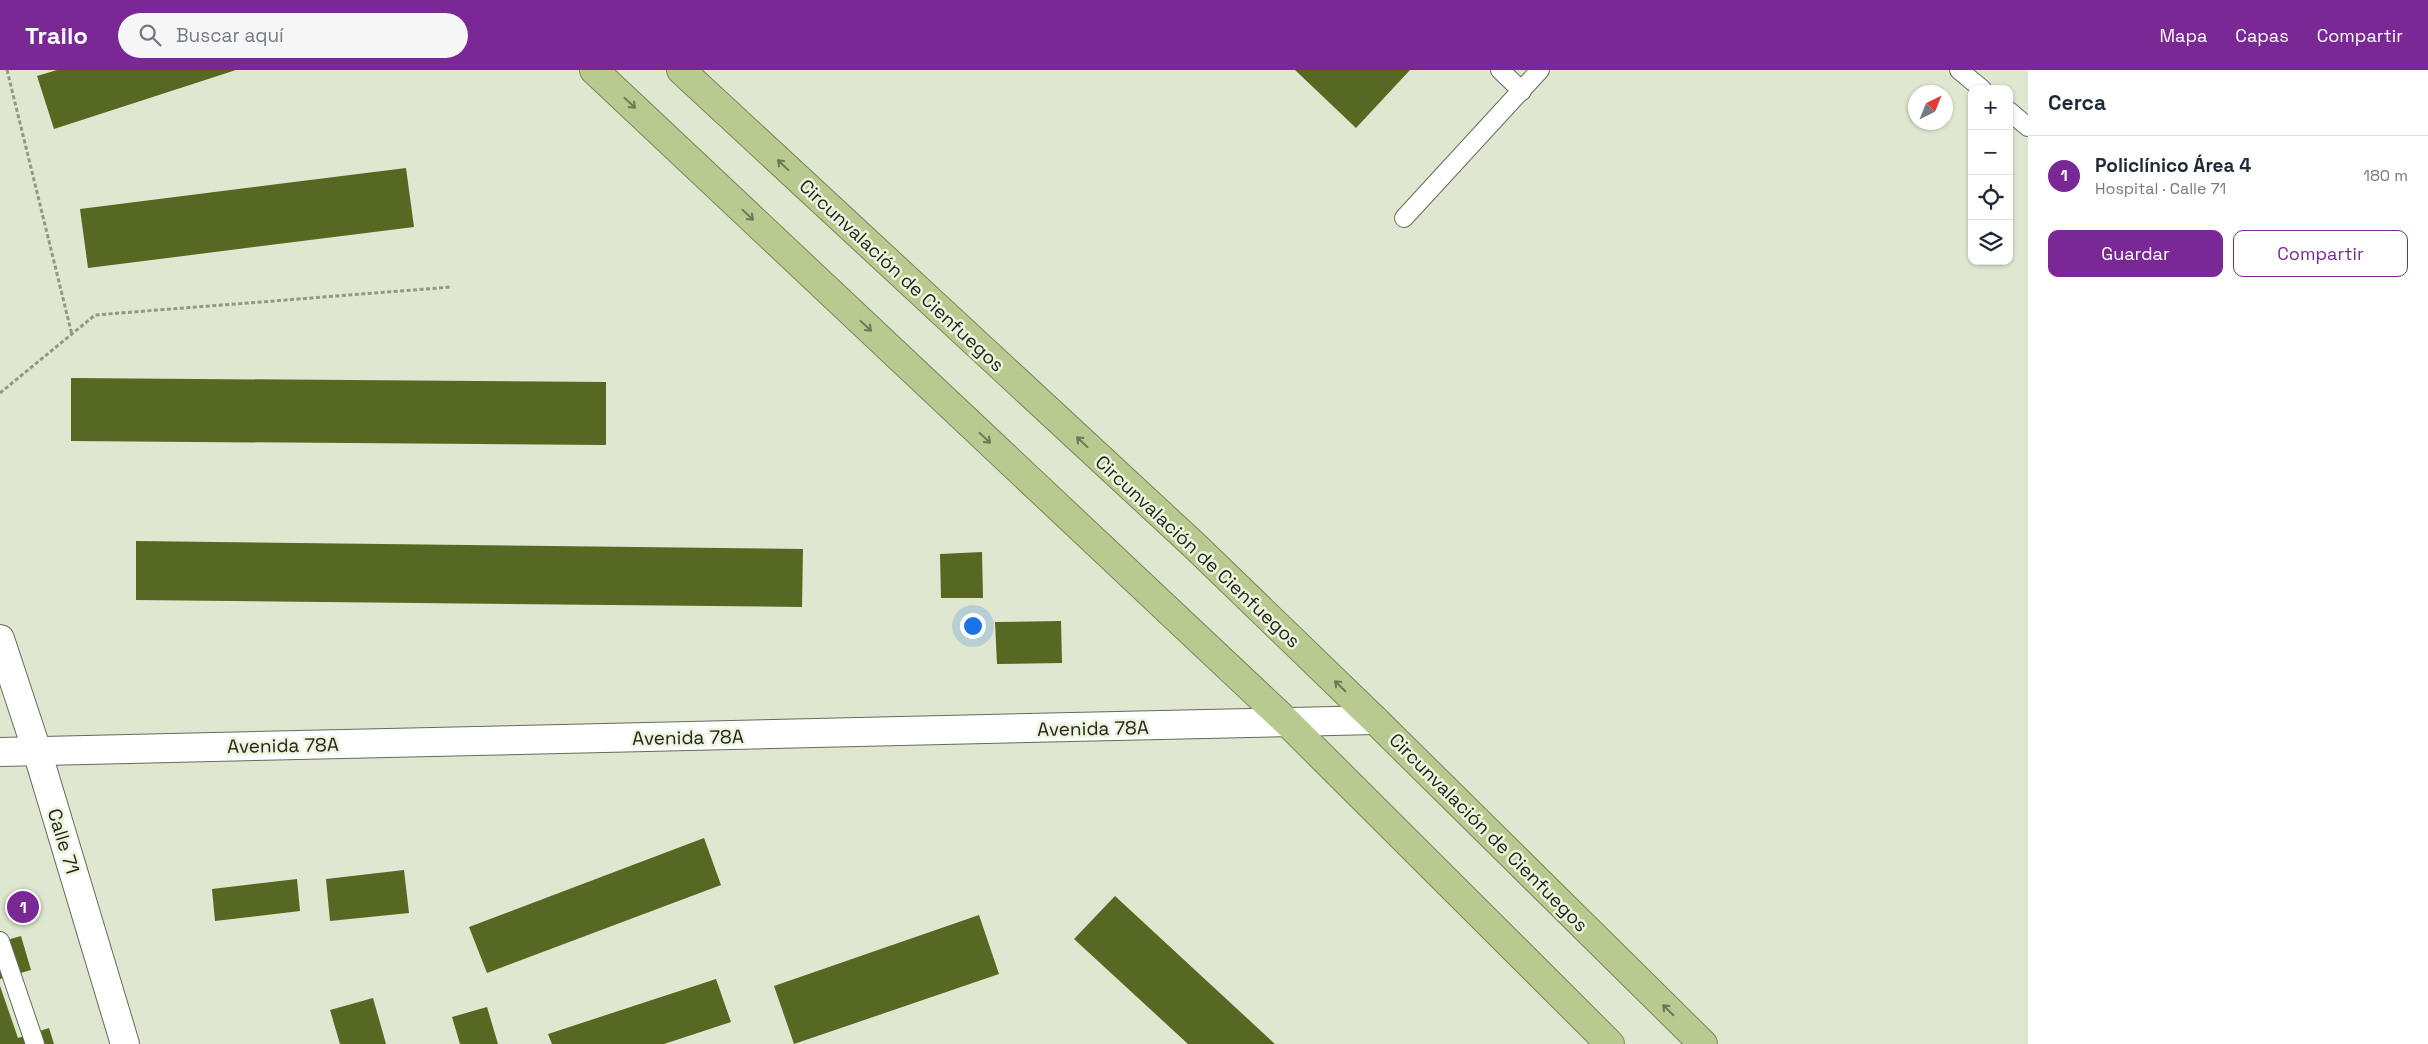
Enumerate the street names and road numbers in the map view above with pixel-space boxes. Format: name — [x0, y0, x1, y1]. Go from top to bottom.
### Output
street label: Circunvalación de Cienfuegos — [794, 174, 1009, 377]
street label: Circunvalación de Cienfuegos — [1090, 450, 1305, 653]
street label: Avenida 78A — [1037, 715, 1149, 742]
street label: Avenida 78A — [632, 724, 744, 751]
street label: Circunvalación de Cienfuegos — [1384, 727, 1594, 937]
street label: Avenida 78A — [227, 732, 339, 759]
street label: Calle 71 — [42, 805, 85, 877]

